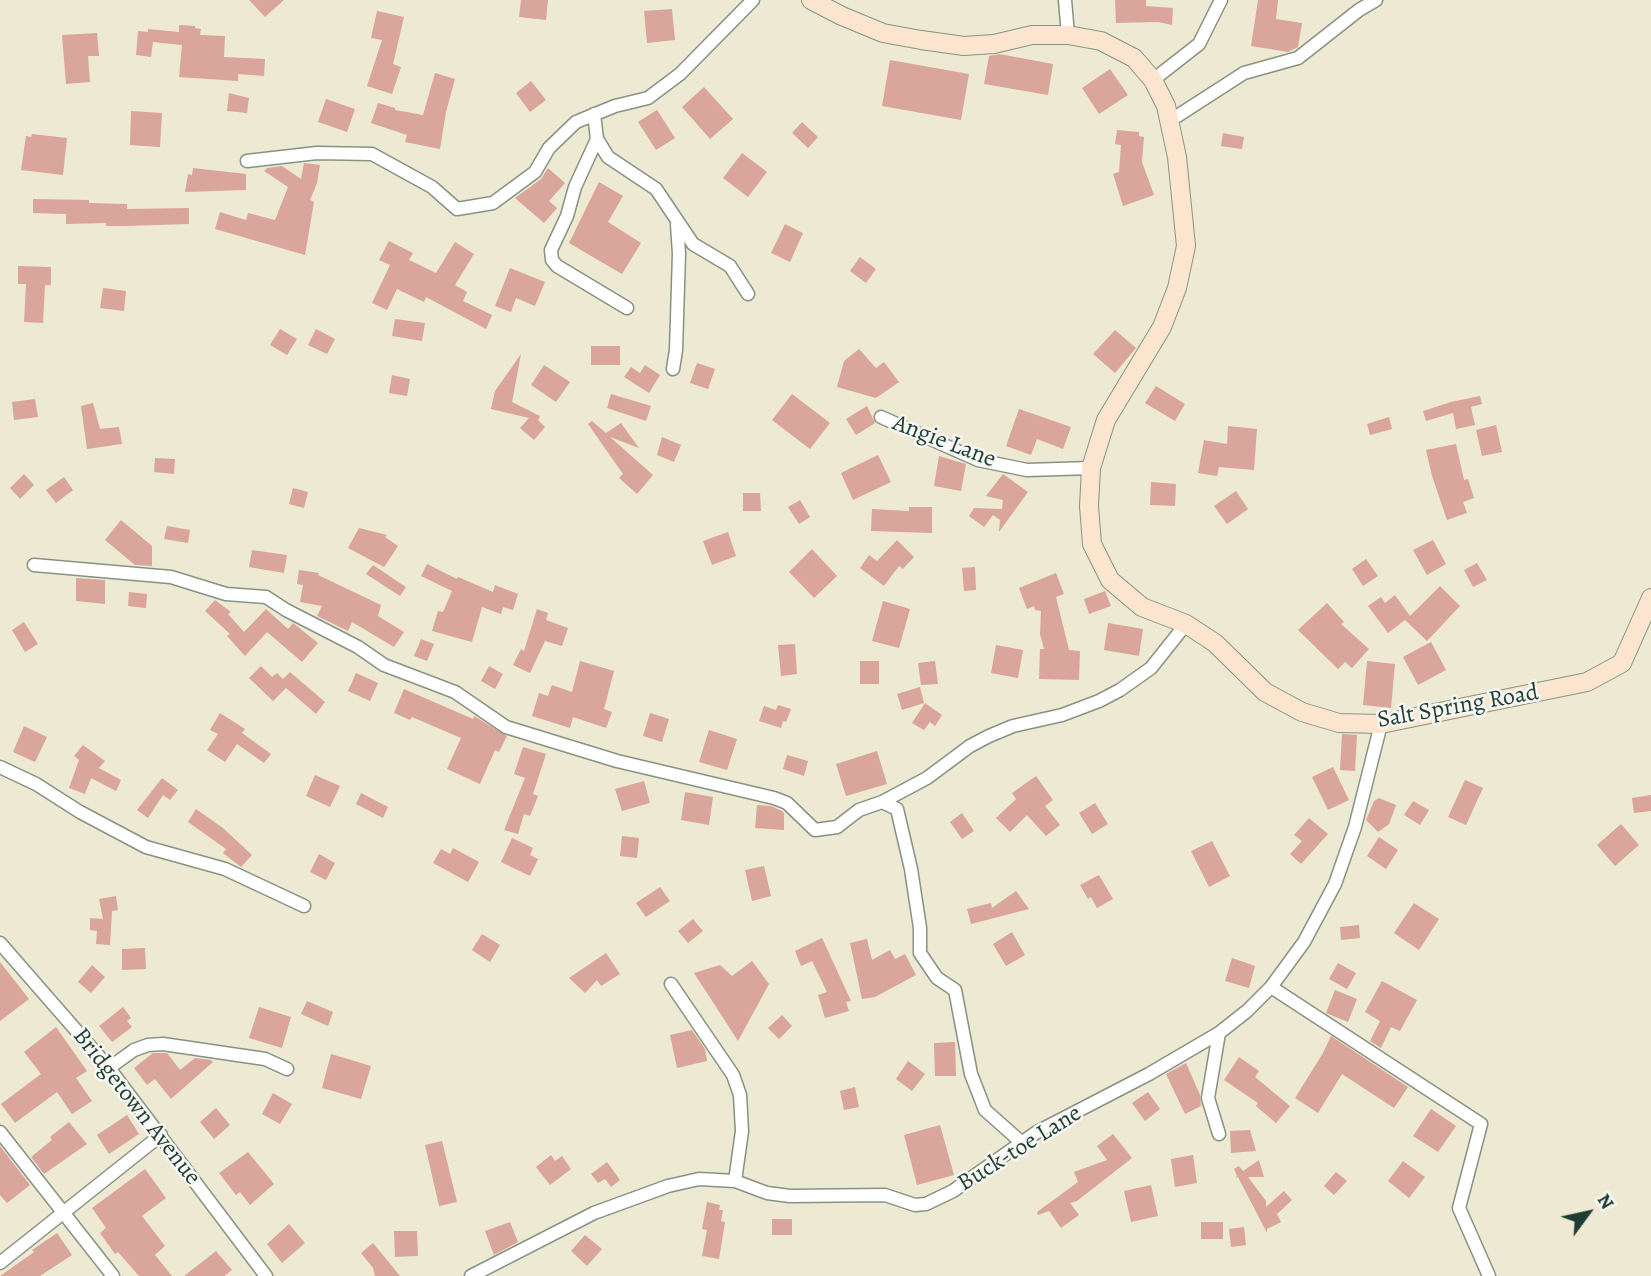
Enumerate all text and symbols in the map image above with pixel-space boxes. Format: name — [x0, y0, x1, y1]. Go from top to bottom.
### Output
street label: Angie Lane — [888, 409, 1000, 475]
street label: Salt Spring Road — [1375, 679, 1541, 735]
street label: Bridgetown Avenue — [66, 1023, 206, 1191]
street label: Buck-toe Lane — [953, 1100, 1087, 1198]
north arrow — [1553, 1178, 1623, 1248]
text: N — [1591, 1189, 1620, 1214]

